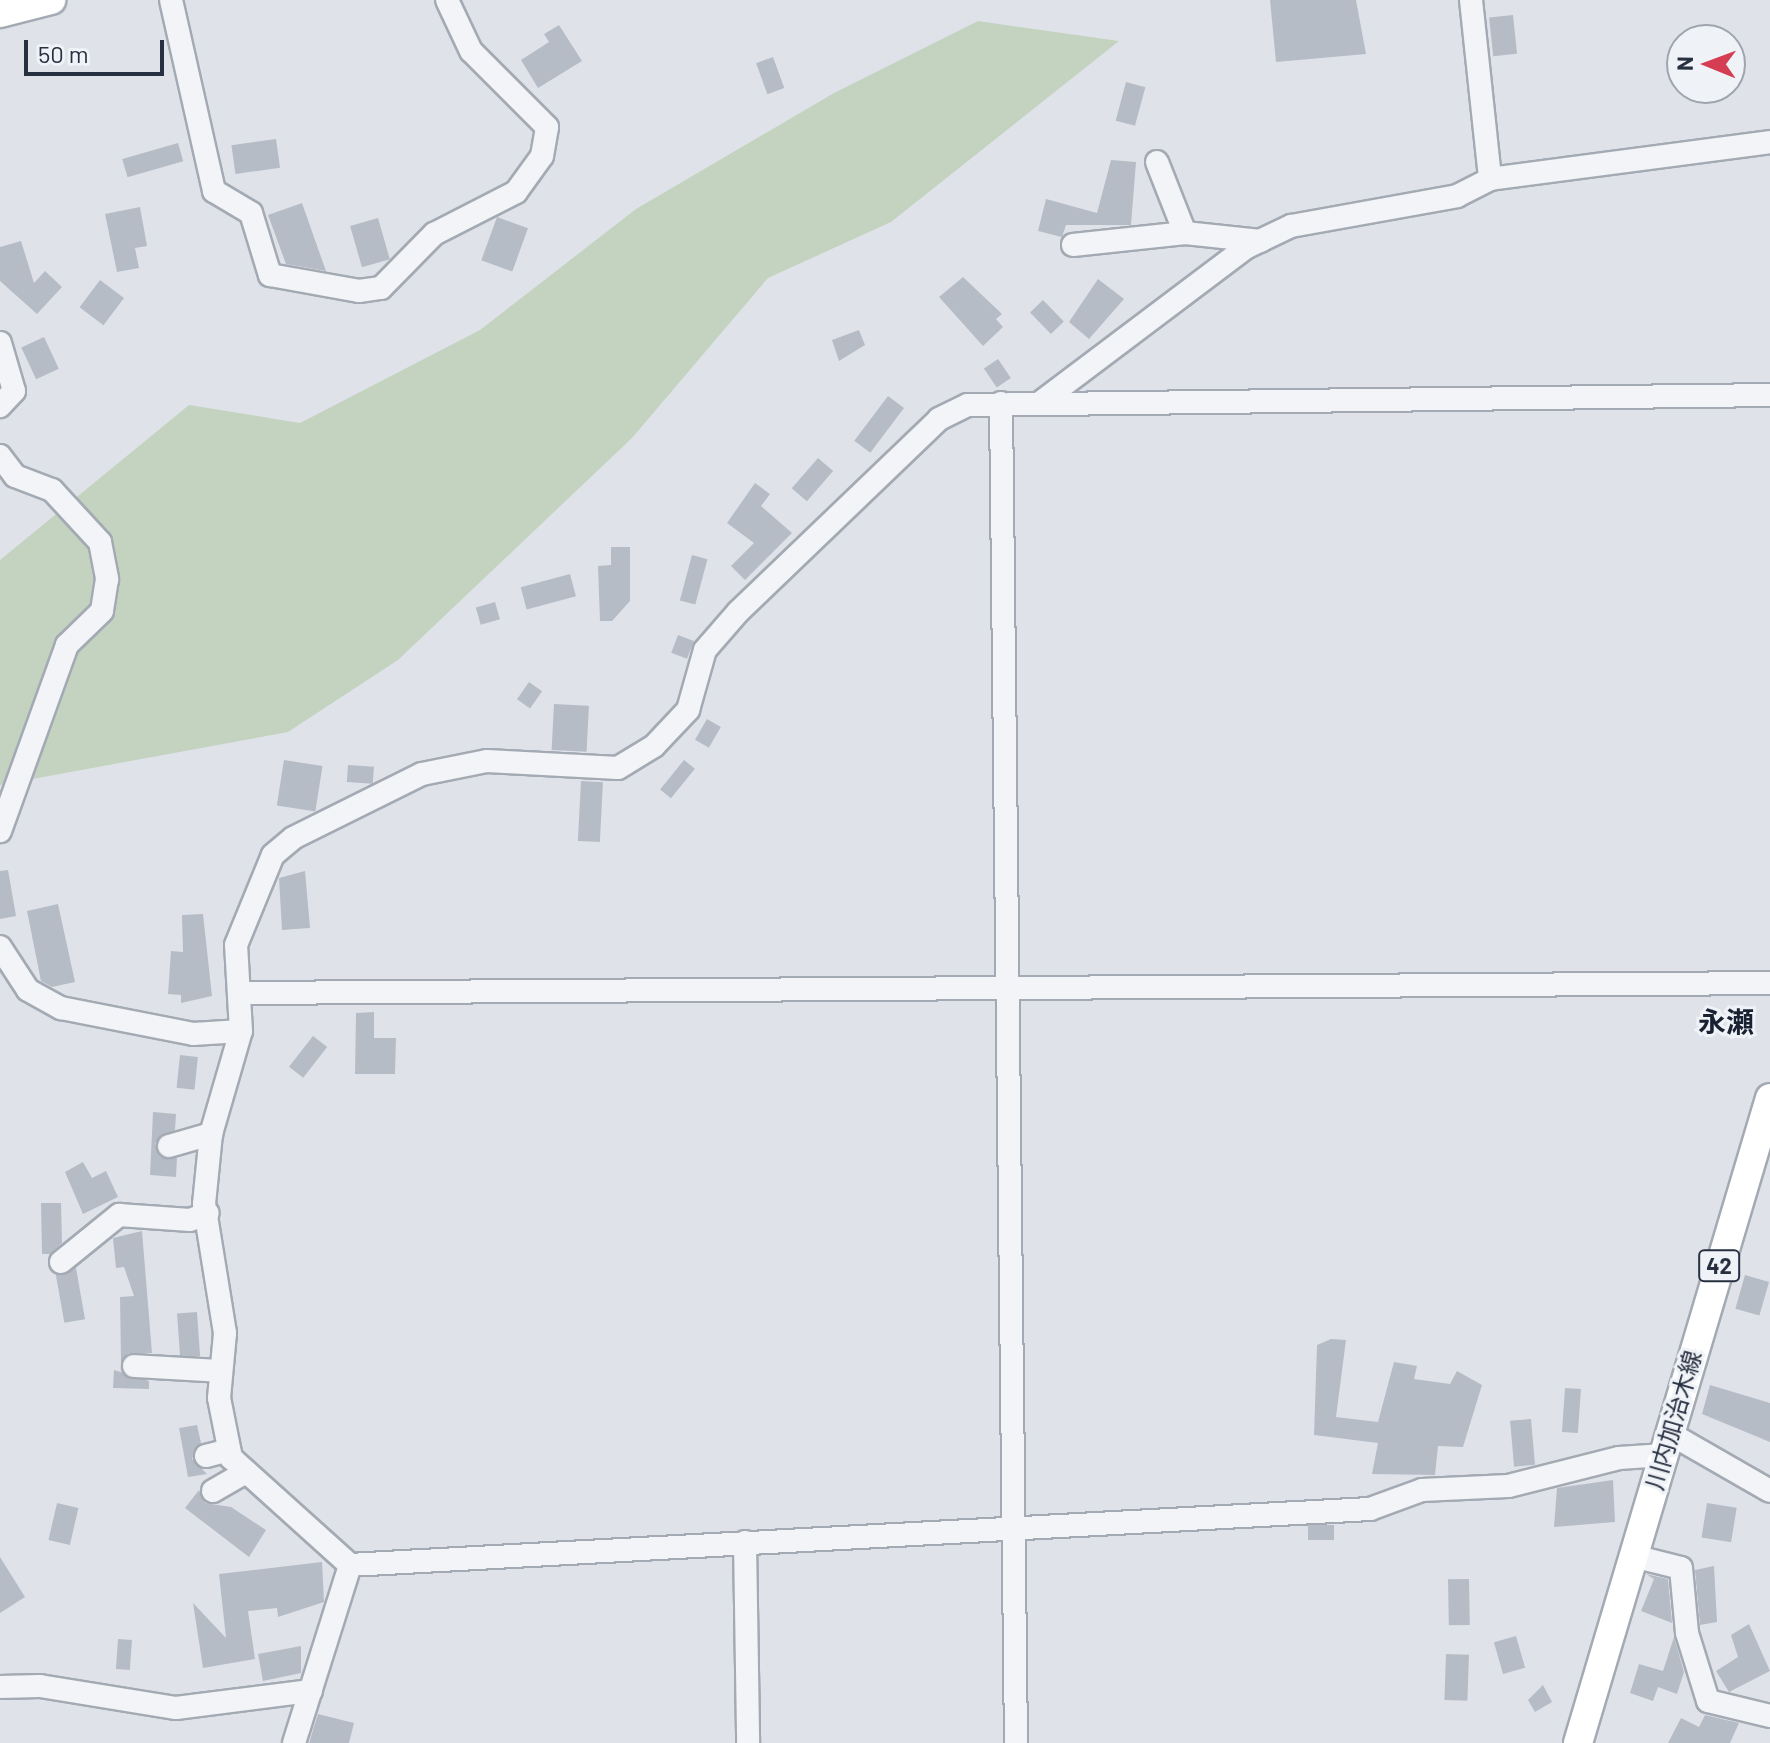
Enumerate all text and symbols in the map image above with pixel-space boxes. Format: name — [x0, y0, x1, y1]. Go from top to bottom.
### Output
scale bar — [28, 24, 168, 74]
north arrow — [1666, 24, 1746, 104]
text: 50 m — [38, 39, 89, 68]
text: N — [1671, 56, 1697, 71]
district label: 永瀬 — [1698, 1004, 1754, 1038]
road number: 42 — [1697, 1248, 1741, 1284]
street label: 川内加治木線 — [1639, 1347, 1707, 1493]

